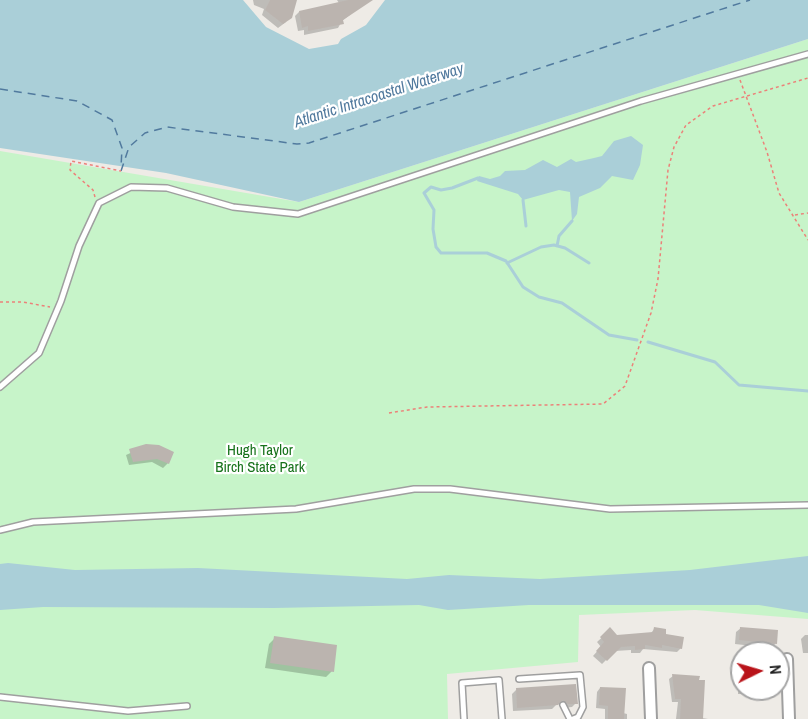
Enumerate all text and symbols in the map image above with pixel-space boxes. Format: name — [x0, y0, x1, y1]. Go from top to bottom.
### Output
water label: Atlantic Intracoastal Waterway — [292, 60, 466, 132]
park label: Hugh Taylor Birch State Park — [215, 442, 305, 477]
north arrow — [730, 641, 790, 701]
text: N — [765, 664, 787, 675]

